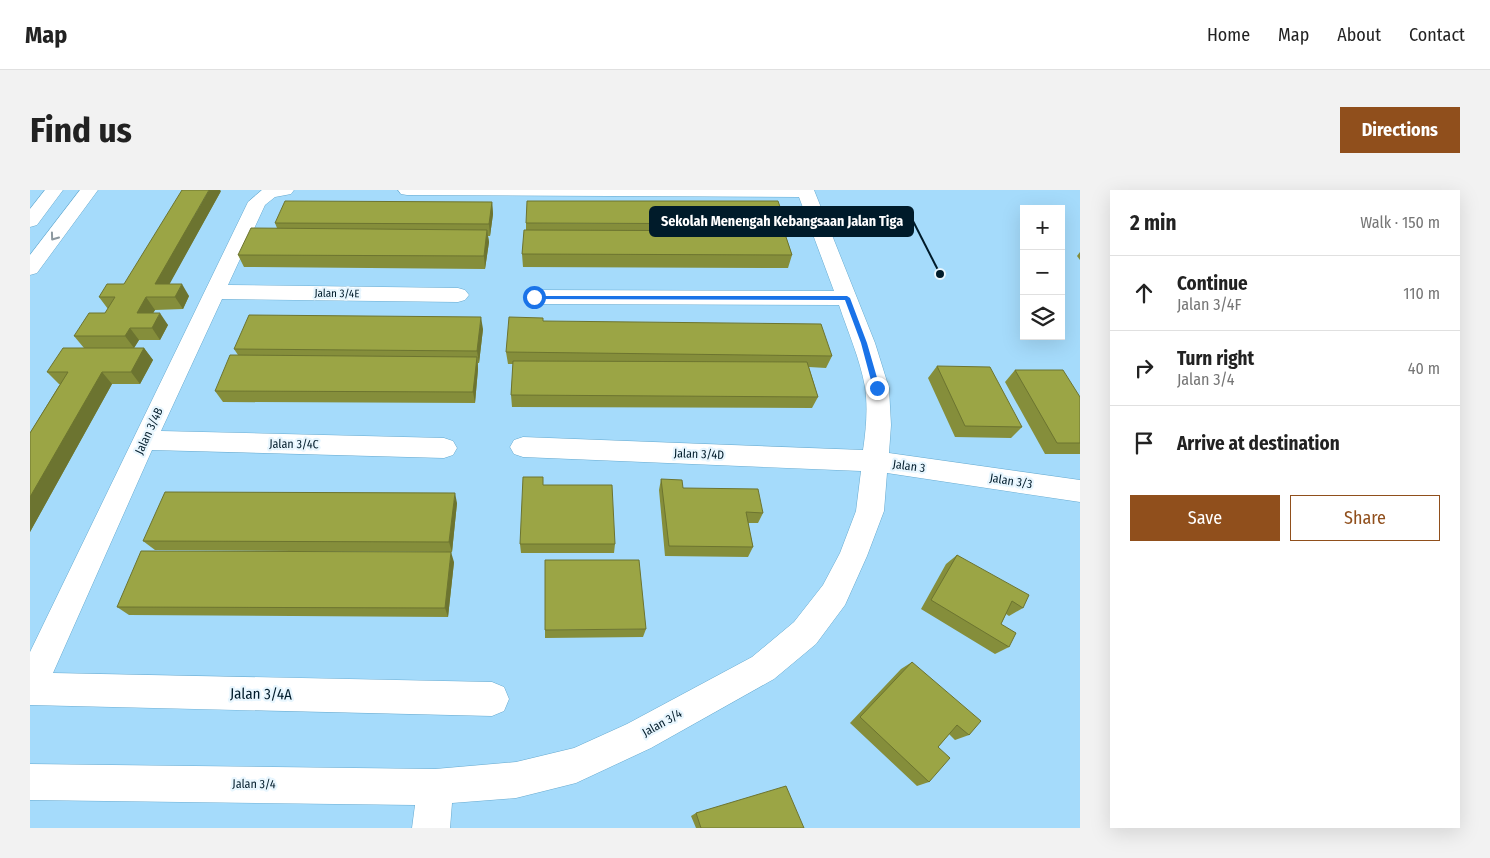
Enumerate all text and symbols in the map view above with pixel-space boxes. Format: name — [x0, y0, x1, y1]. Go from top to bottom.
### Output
text: Map — [25, 21, 67, 49]
text: Home — [1207, 24, 1250, 46]
text: Map — [1278, 24, 1309, 46]
text: About — [1337, 24, 1381, 46]
text: Contact — [1409, 24, 1465, 46]
button: Directions — [1340, 107, 1460, 153]
text: Find us — [30, 109, 132, 151]
map controls — [1020, 205, 1065, 340]
button: + — [1020, 205, 1065, 250]
callout: Sekolah Menengah Kebangsaan Jalan Tiga — [650, 207, 913, 236]
text: 2 min — [1130, 210, 1177, 236]
text: Sekolah Menengah Kebangsaan Jalan Tiga — [661, 213, 903, 230]
text: Walk · 150 m — [1360, 213, 1440, 232]
one-way arrow — [51, 231, 60, 241]
button: − — [1020, 250, 1065, 295]
text: Continue — [1177, 272, 1248, 295]
icon: ahead — [1130, 279, 1158, 307]
text: 110 m — [1403, 284, 1440, 303]
route start — [523, 286, 546, 309]
street label: Jalan 3/4E — [315, 287, 359, 300]
button: layers — [1020, 295, 1065, 340]
text: Jalan 3/4F — [1177, 295, 1242, 314]
text: Turn right — [1177, 347, 1254, 370]
icon: right — [1130, 354, 1158, 382]
text: 40 m — [1408, 359, 1440, 378]
text: Jalan 3/4 — [1177, 370, 1235, 389]
route end — [866, 377, 889, 400]
street label: Jalan 3/4B — [132, 405, 166, 456]
icon: arrive — [1130, 429, 1158, 457]
text: Arrive at destination — [1177, 432, 1340, 455]
street label: Jalan 3/4C — [269, 437, 319, 451]
street label: Jalan 3/4D — [674, 446, 724, 462]
street label: Jalan 3 — [892, 457, 926, 475]
street label: Jalan 3/3 — [989, 471, 1033, 491]
button: Save — [1130, 495, 1280, 541]
button: Share — [1290, 495, 1440, 541]
street label: Jalan 3/4A — [230, 684, 292, 704]
street label: Jalan 3/4 — [640, 706, 684, 740]
street label: Jalan 3/4 — [232, 777, 276, 791]

